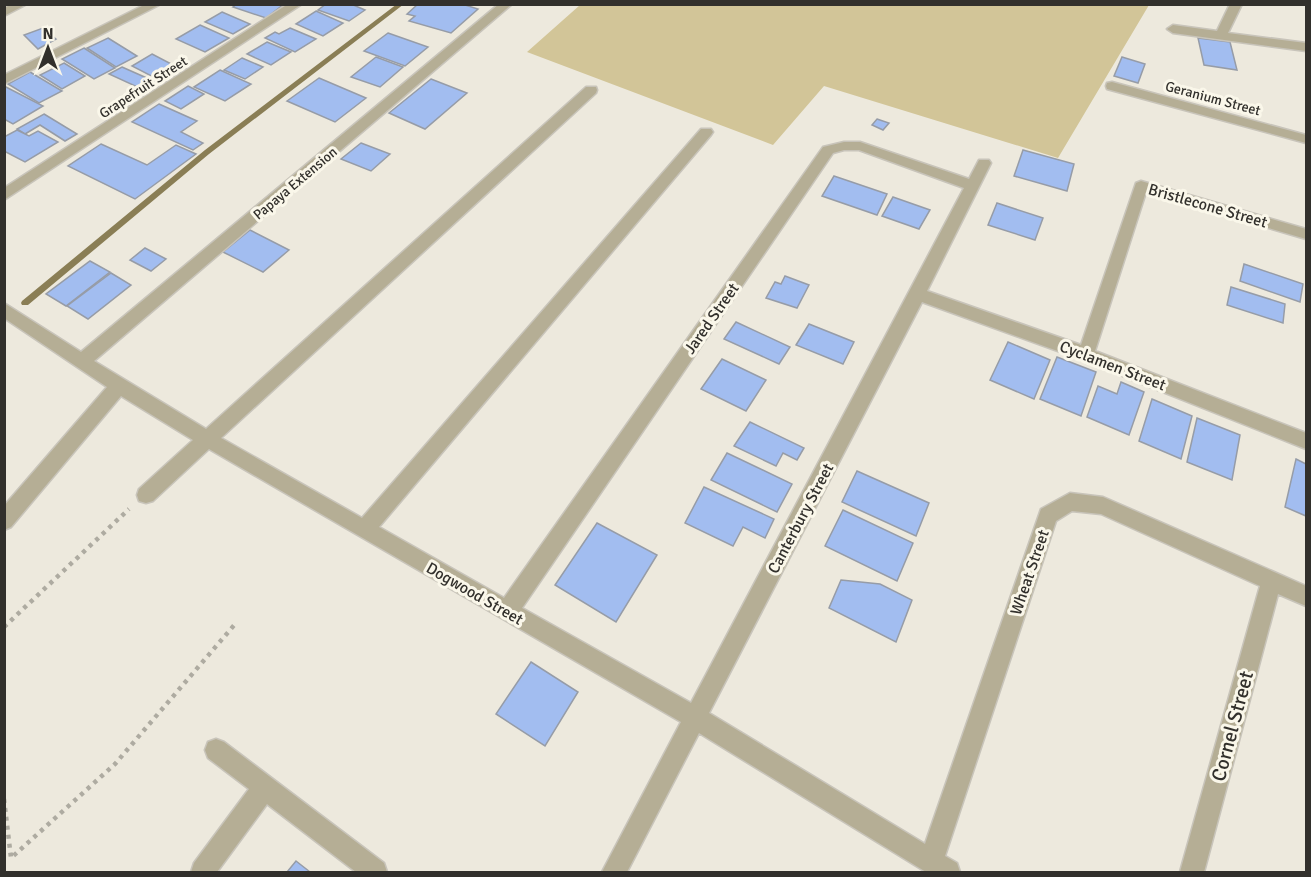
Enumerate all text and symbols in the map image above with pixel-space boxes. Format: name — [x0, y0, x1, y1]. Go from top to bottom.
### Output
north arrow — [18, 18, 78, 78]
text: N — [42, 24, 54, 44]
street label: Grapefruit Street — [96, 53, 191, 122]
street label: Geranium Street — [1163, 78, 1262, 119]
street label: Papaya Extension — [250, 143, 341, 223]
street label: Bristlecone Street — [1146, 179, 1270, 233]
street label: Jared Street — [680, 279, 744, 358]
street label: Cyclamen Street — [1057, 337, 1169, 395]
street label: Canterbury Street — [763, 460, 839, 577]
street label: Wheat Street — [1006, 527, 1054, 618]
street label: Dogwood Street — [422, 558, 527, 630]
street label: Cornel Street — [1206, 668, 1259, 784]

